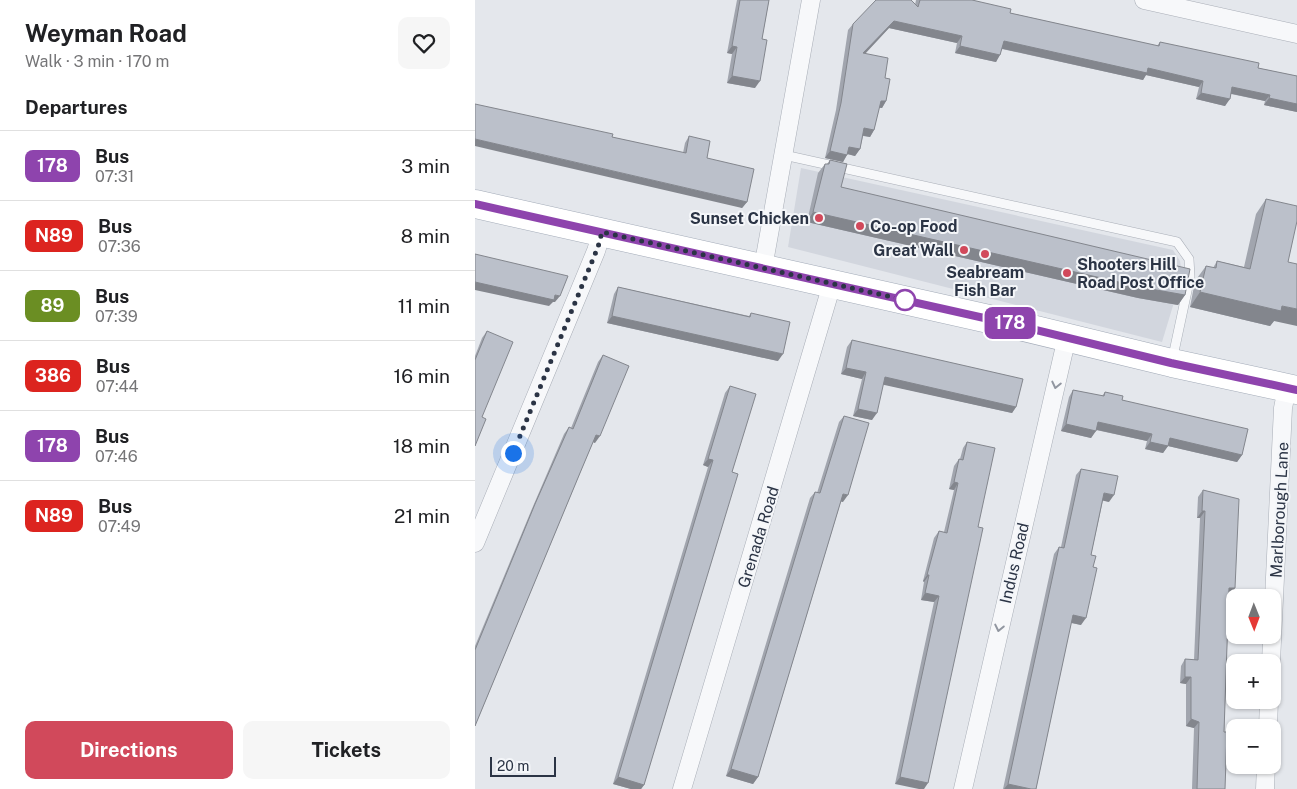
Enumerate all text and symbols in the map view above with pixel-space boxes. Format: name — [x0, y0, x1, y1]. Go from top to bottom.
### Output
button: heart — [398, 17, 450, 69]
text: Weyman Road — [25, 19, 187, 47]
text: Walk · 3 min · 170 m — [25, 52, 169, 71]
text: Departures — [25, 96, 128, 118]
text: Bus — [95, 145, 129, 167]
text: 178 — [37, 155, 68, 176]
text: 3 min — [401, 155, 450, 177]
text: 07:31 — [95, 167, 134, 186]
place label: Sunset Chicken — [690, 209, 809, 228]
marker: Sunset Chicken — [813, 212, 825, 224]
text: Bus — [98, 215, 132, 237]
place label: Co-op Food — [870, 217, 958, 236]
marker: Co-op Food — [854, 220, 866, 232]
text: N89 — [35, 225, 73, 246]
text: 8 min — [401, 225, 450, 247]
text: 07:36 — [98, 237, 141, 256]
place label: Great Wall — [873, 241, 954, 260]
marker: Great Wall — [958, 244, 970, 256]
marker: Seabream Fish Bar — [979, 248, 991, 260]
place label: Shooters Hill Road Post Office — [1077, 255, 1204, 292]
place label: Seabream Fish Bar — [946, 263, 1024, 300]
marker: Shooters Hill Road Post Office — [1061, 267, 1073, 279]
text: Bus — [95, 285, 129, 307]
unlabelled marker — [894, 289, 916, 311]
text: 89 — [41, 295, 64, 316]
text: 11 min — [398, 295, 450, 317]
text: 07:39 — [95, 307, 138, 326]
line badge: 178 — [981, 307, 1039, 339]
text: 178 — [995, 312, 1025, 333]
text: Bus — [96, 355, 130, 377]
text: 386 — [35, 365, 71, 386]
text: 16 min — [394, 365, 450, 387]
text: 07:44 — [96, 377, 139, 396]
one-way arrow — [1051, 380, 1062, 389]
text: Bus — [95, 425, 129, 447]
text: 178 — [37, 435, 68, 456]
text: 18 min — [393, 435, 450, 457]
your location — [501, 441, 526, 466]
street label: Marlborough Lane — [1266, 442, 1293, 579]
text: 07:46 — [95, 447, 138, 466]
street label: Grenada Road — [734, 484, 783, 590]
text: Bus — [98, 495, 132, 517]
text: N89 — [35, 505, 73, 526]
text: 21 min — [394, 505, 450, 527]
text: 07:49 — [98, 517, 141, 536]
street label: Indus Road — [996, 521, 1033, 605]
north arrow — [1226, 589, 1281, 644]
map controls — [1226, 589, 1281, 774]
one-way arrow — [994, 624, 1005, 633]
button: + — [1226, 654, 1281, 709]
button: − — [1226, 719, 1281, 774]
button: Directions — [25, 721, 233, 779]
button: Tickets — [243, 721, 450, 779]
scale bar — [490, 754, 556, 777]
text: 20 m — [497, 758, 529, 774]

